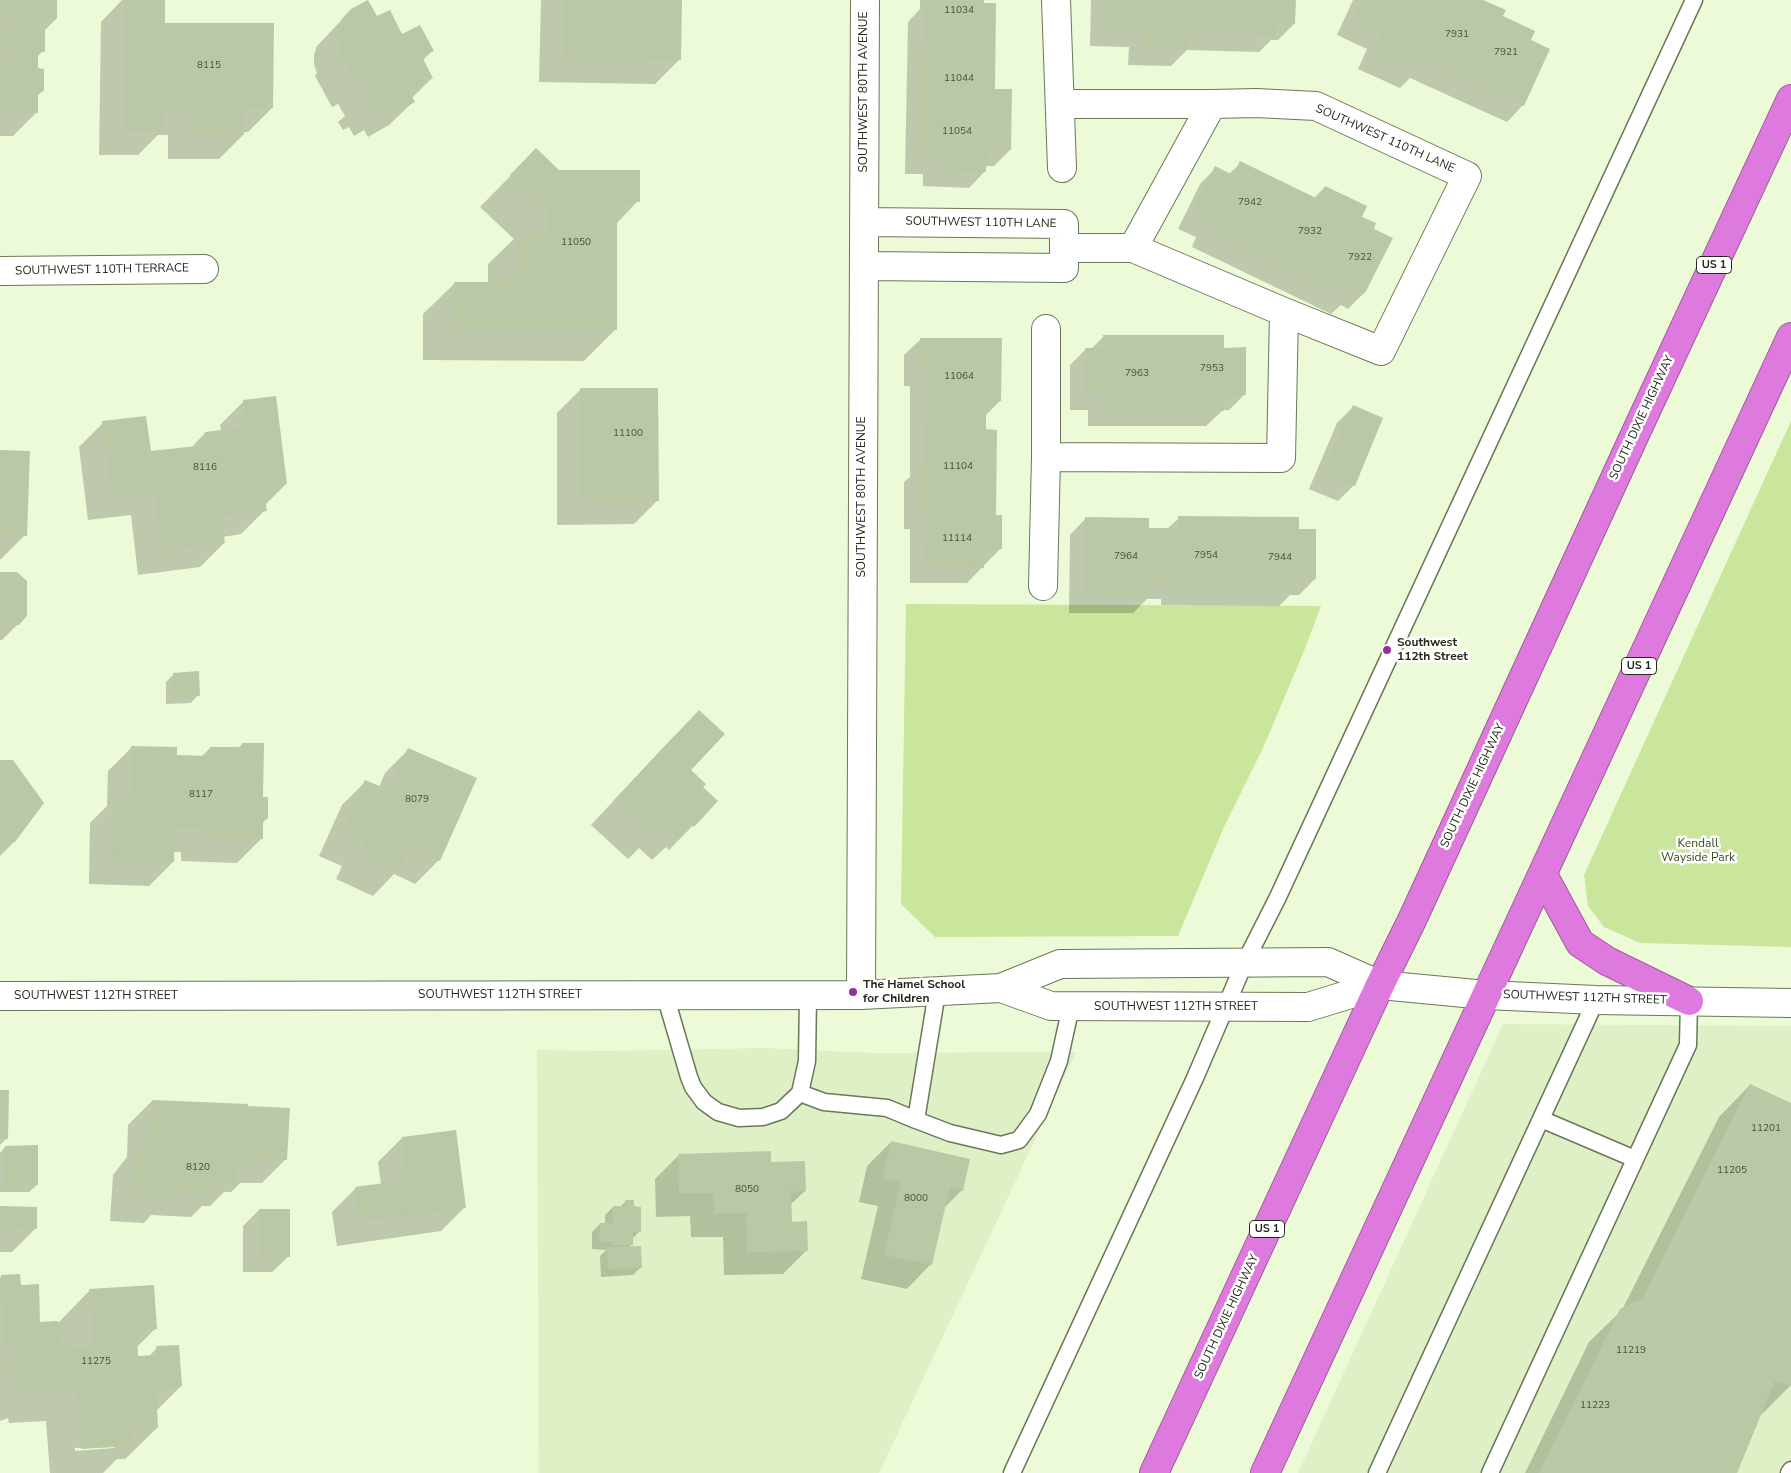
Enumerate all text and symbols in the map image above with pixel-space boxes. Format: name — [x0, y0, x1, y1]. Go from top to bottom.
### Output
house number: 11034 — [944, 5, 974, 17]
street label: SOUTHWEST 80TH AVENUE — [857, 11, 871, 173]
house number: 7931 — [1445, 29, 1469, 41]
house number: 7921 — [1494, 47, 1518, 59]
house number: 8115 — [197, 60, 221, 72]
house number: 11044 — [944, 73, 974, 85]
street label: SOUTHWEST 110TH LANE — [1313, 102, 1457, 176]
house number: 11054 — [942, 126, 972, 138]
house number: 7942 — [1238, 197, 1262, 209]
street label: SOUTHWEST 110TH LANE — [905, 214, 1057, 232]
house number: 7932 — [1298, 226, 1322, 238]
house number: 11050 — [561, 237, 591, 249]
house number: 7922 — [1348, 252, 1372, 264]
road number: US 1 — [1696, 256, 1732, 274]
street label: SOUTHWEST 110TH TERRACE — [15, 261, 189, 279]
street label: SOUTH DIXIE HIGHWAY — [1607, 354, 1677, 482]
house number: 7953 — [1200, 363, 1224, 375]
house number: 7963 — [1125, 368, 1149, 380]
house number: 11064 — [944, 371, 974, 383]
street label: SOUTHWEST 80TH AVENUE — [855, 416, 869, 578]
house number: 11100 — [613, 428, 643, 440]
house number: 11104 — [943, 461, 973, 473]
house number: 8116 — [193, 462, 217, 474]
house number: 11114 — [942, 533, 972, 545]
house number: 7954 — [1194, 550, 1218, 562]
house number: 7964 — [1114, 551, 1138, 563]
house number: 7944 — [1268, 552, 1292, 564]
place label: Southwest 112th Street — [1397, 636, 1468, 664]
marker: Southwest 112th Street — [1381, 644, 1393, 656]
road number: US 1 — [1622, 658, 1656, 674]
street label: SOUTH DIXIE HIGHWAY — [1438, 722, 1508, 850]
house number: 8117 — [189, 789, 213, 801]
house number: 8079 — [405, 794, 429, 806]
park label: Kendall Wayside Park — [1661, 837, 1735, 865]
place label: The Hamel School for Children — [863, 978, 965, 1006]
marker: The Hamel School for Children — [847, 986, 859, 998]
street label: SOUTHWEST 112TH STREET — [418, 988, 582, 1002]
street label: SOUTHWEST 112TH STREET — [1503, 988, 1667, 1008]
street label: SOUTHWEST 112TH STREET — [14, 989, 178, 1003]
street label: SOUTHWEST 112TH STREET — [1094, 1000, 1258, 1014]
house number: 11201 — [1751, 1123, 1781, 1135]
house number: 8120 — [186, 1162, 210, 1174]
house number: 11205 — [1717, 1165, 1747, 1177]
house number: 8050 — [735, 1184, 759, 1196]
house number: 8000 — [904, 1193, 928, 1205]
road number: US 1 — [1250, 1220, 1284, 1238]
street label: SOUTH DIXIE HIGHWAY — [1192, 1253, 1262, 1381]
house number: 11219 — [1616, 1345, 1646, 1357]
house number: 11275 — [81, 1356, 111, 1368]
house number: 11223 — [1580, 1400, 1610, 1412]

